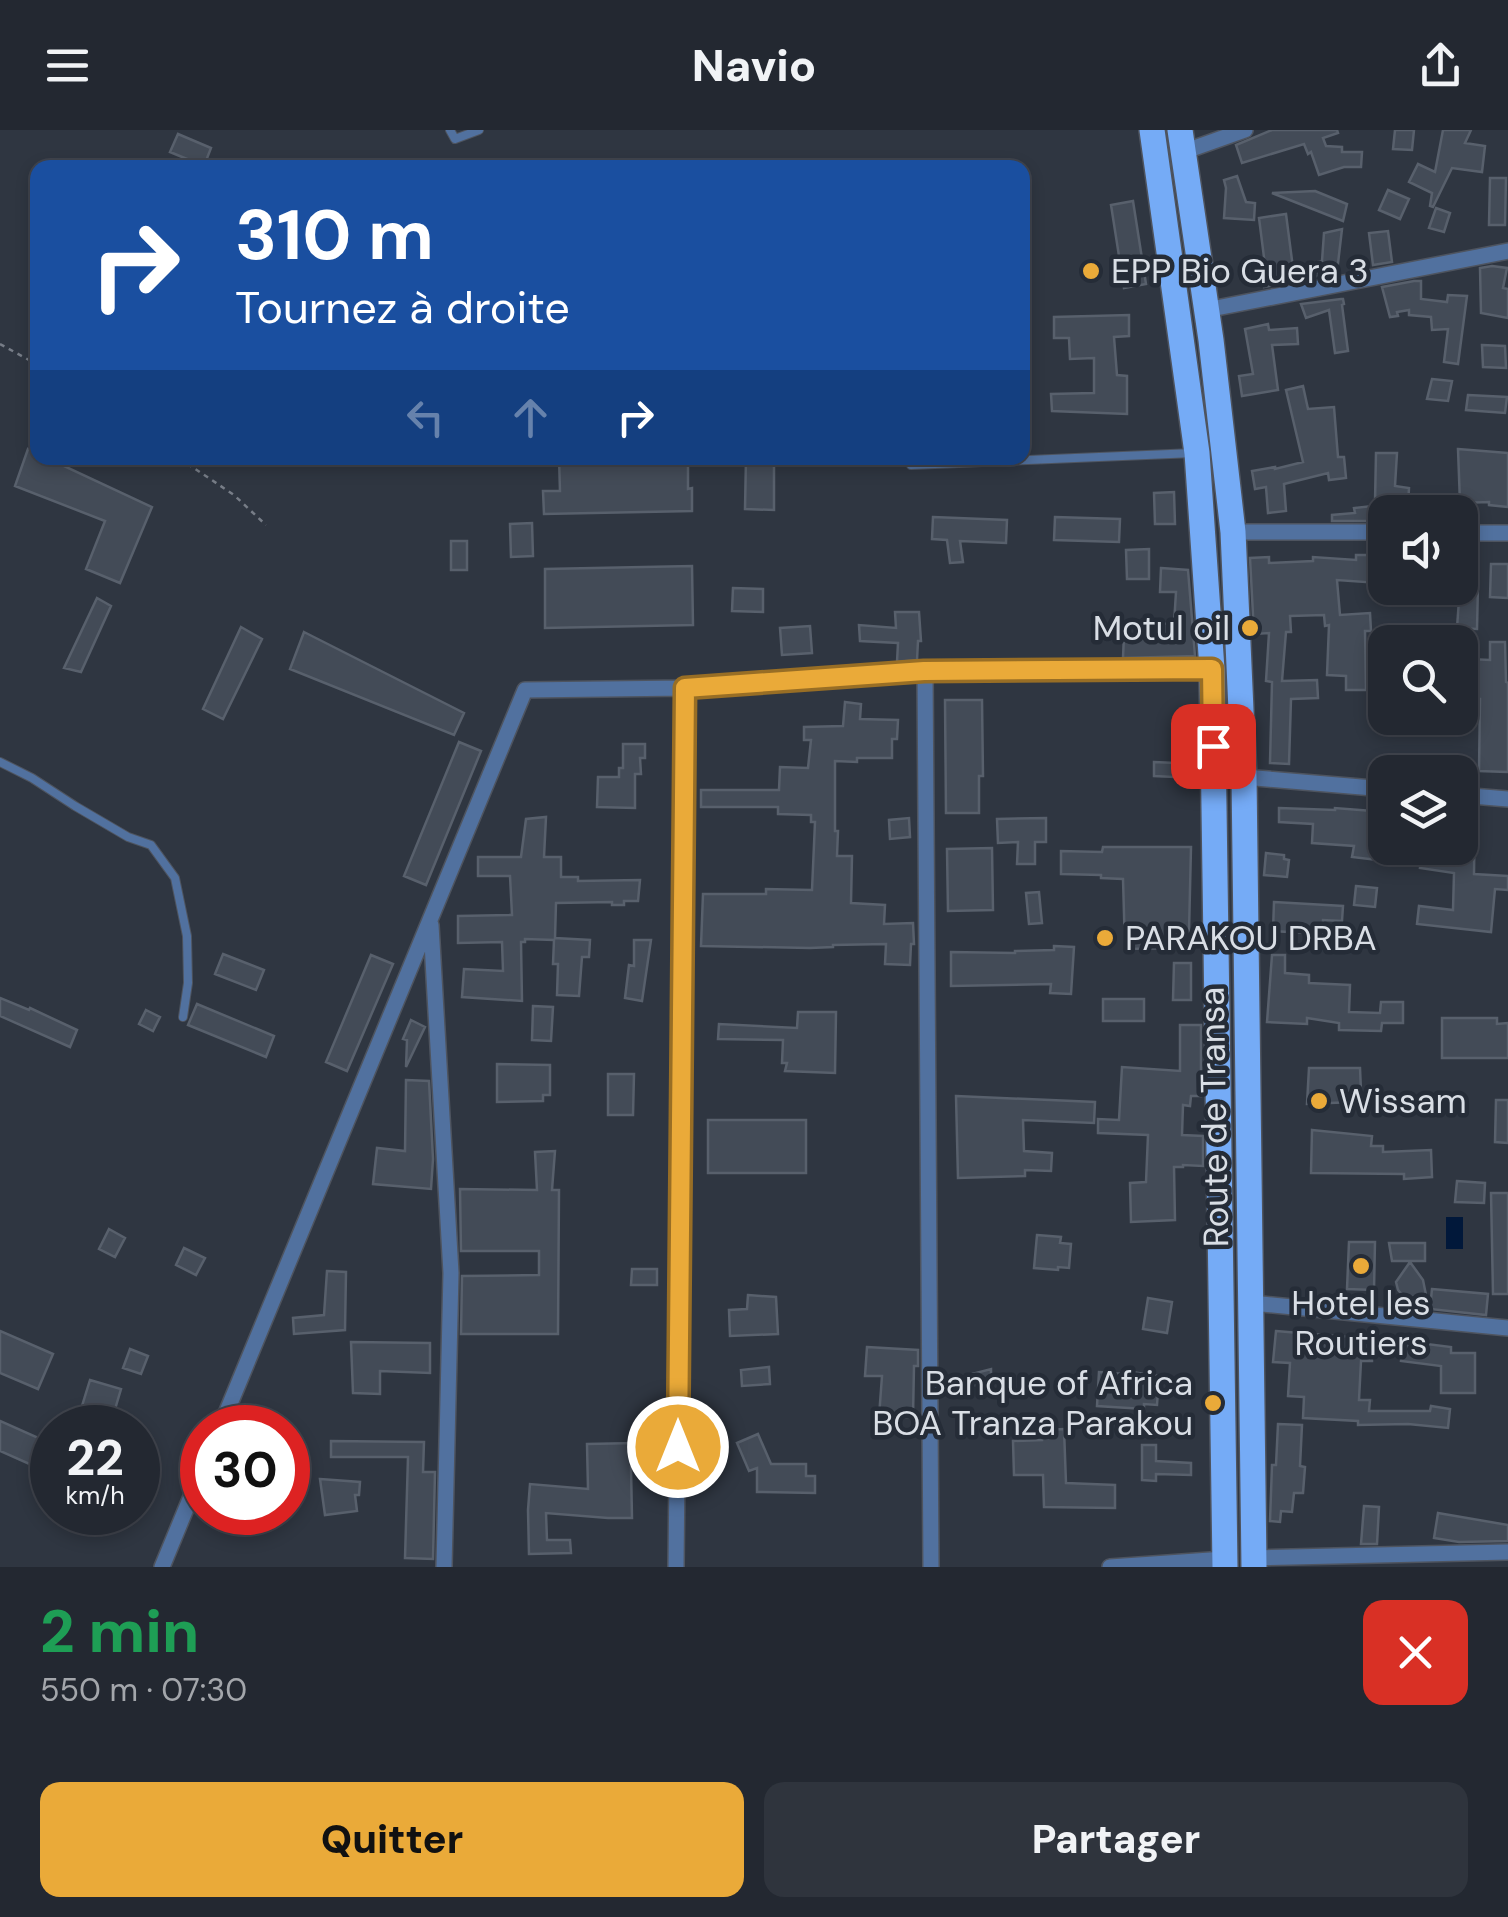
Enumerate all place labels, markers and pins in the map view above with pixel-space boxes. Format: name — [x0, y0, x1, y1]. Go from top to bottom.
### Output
place label: EPP Bio Guera 3 — [1111, 248, 1369, 294]
marker: EPP Bio Guera 3 — [1080, 260, 1102, 282]
place label: Motul oil — [1093, 605, 1230, 651]
marker: Motul oil — [1239, 617, 1261, 639]
pin — [1171, 704, 1256, 789]
place label: PARAKOU DRBA — [1125, 915, 1377, 961]
marker: PARAKOU DRBA — [1094, 927, 1116, 949]
place label: Wissam — [1339, 1078, 1467, 1124]
marker: Wissam — [1308, 1090, 1330, 1112]
marker: Hotel les Routiers — [1350, 1255, 1372, 1277]
place label: Hotel les Routiers — [1291, 1280, 1431, 1366]
place label: Banque of Africa BOA Tranza Parakou — [872, 1360, 1193, 1446]
marker: Banque of Africa BOA Tranza Parakou — [1202, 1392, 1224, 1414]

